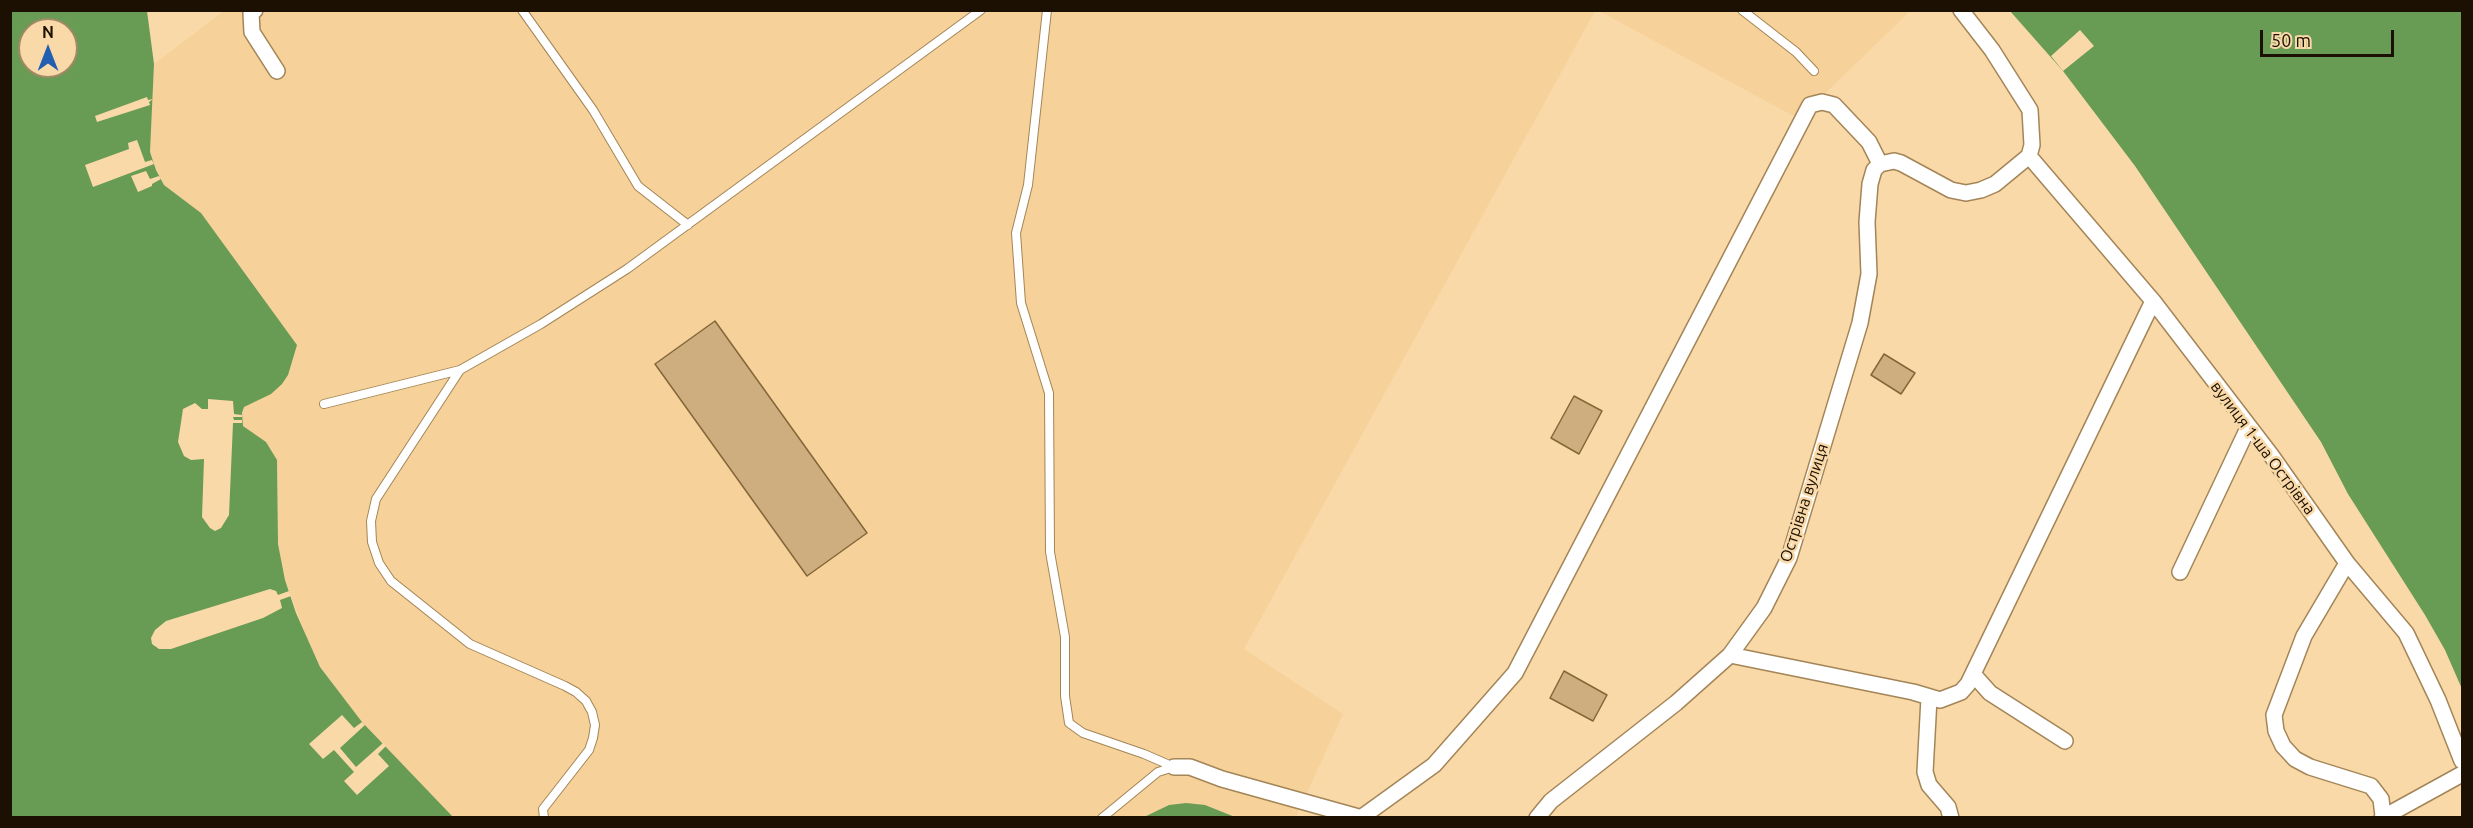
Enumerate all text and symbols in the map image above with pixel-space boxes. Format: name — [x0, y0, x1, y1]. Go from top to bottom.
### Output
north arrow — [18, 18, 78, 78]
scale bar — [2263, 18, 2396, 56]
text: N — [42, 23, 54, 41]
text: 50 m — [2271, 30, 2311, 50]
street label: вулиця 1-ша Острівна — [2207, 378, 2319, 518]
street label: Острівна вулиця — [1776, 441, 1832, 565]

